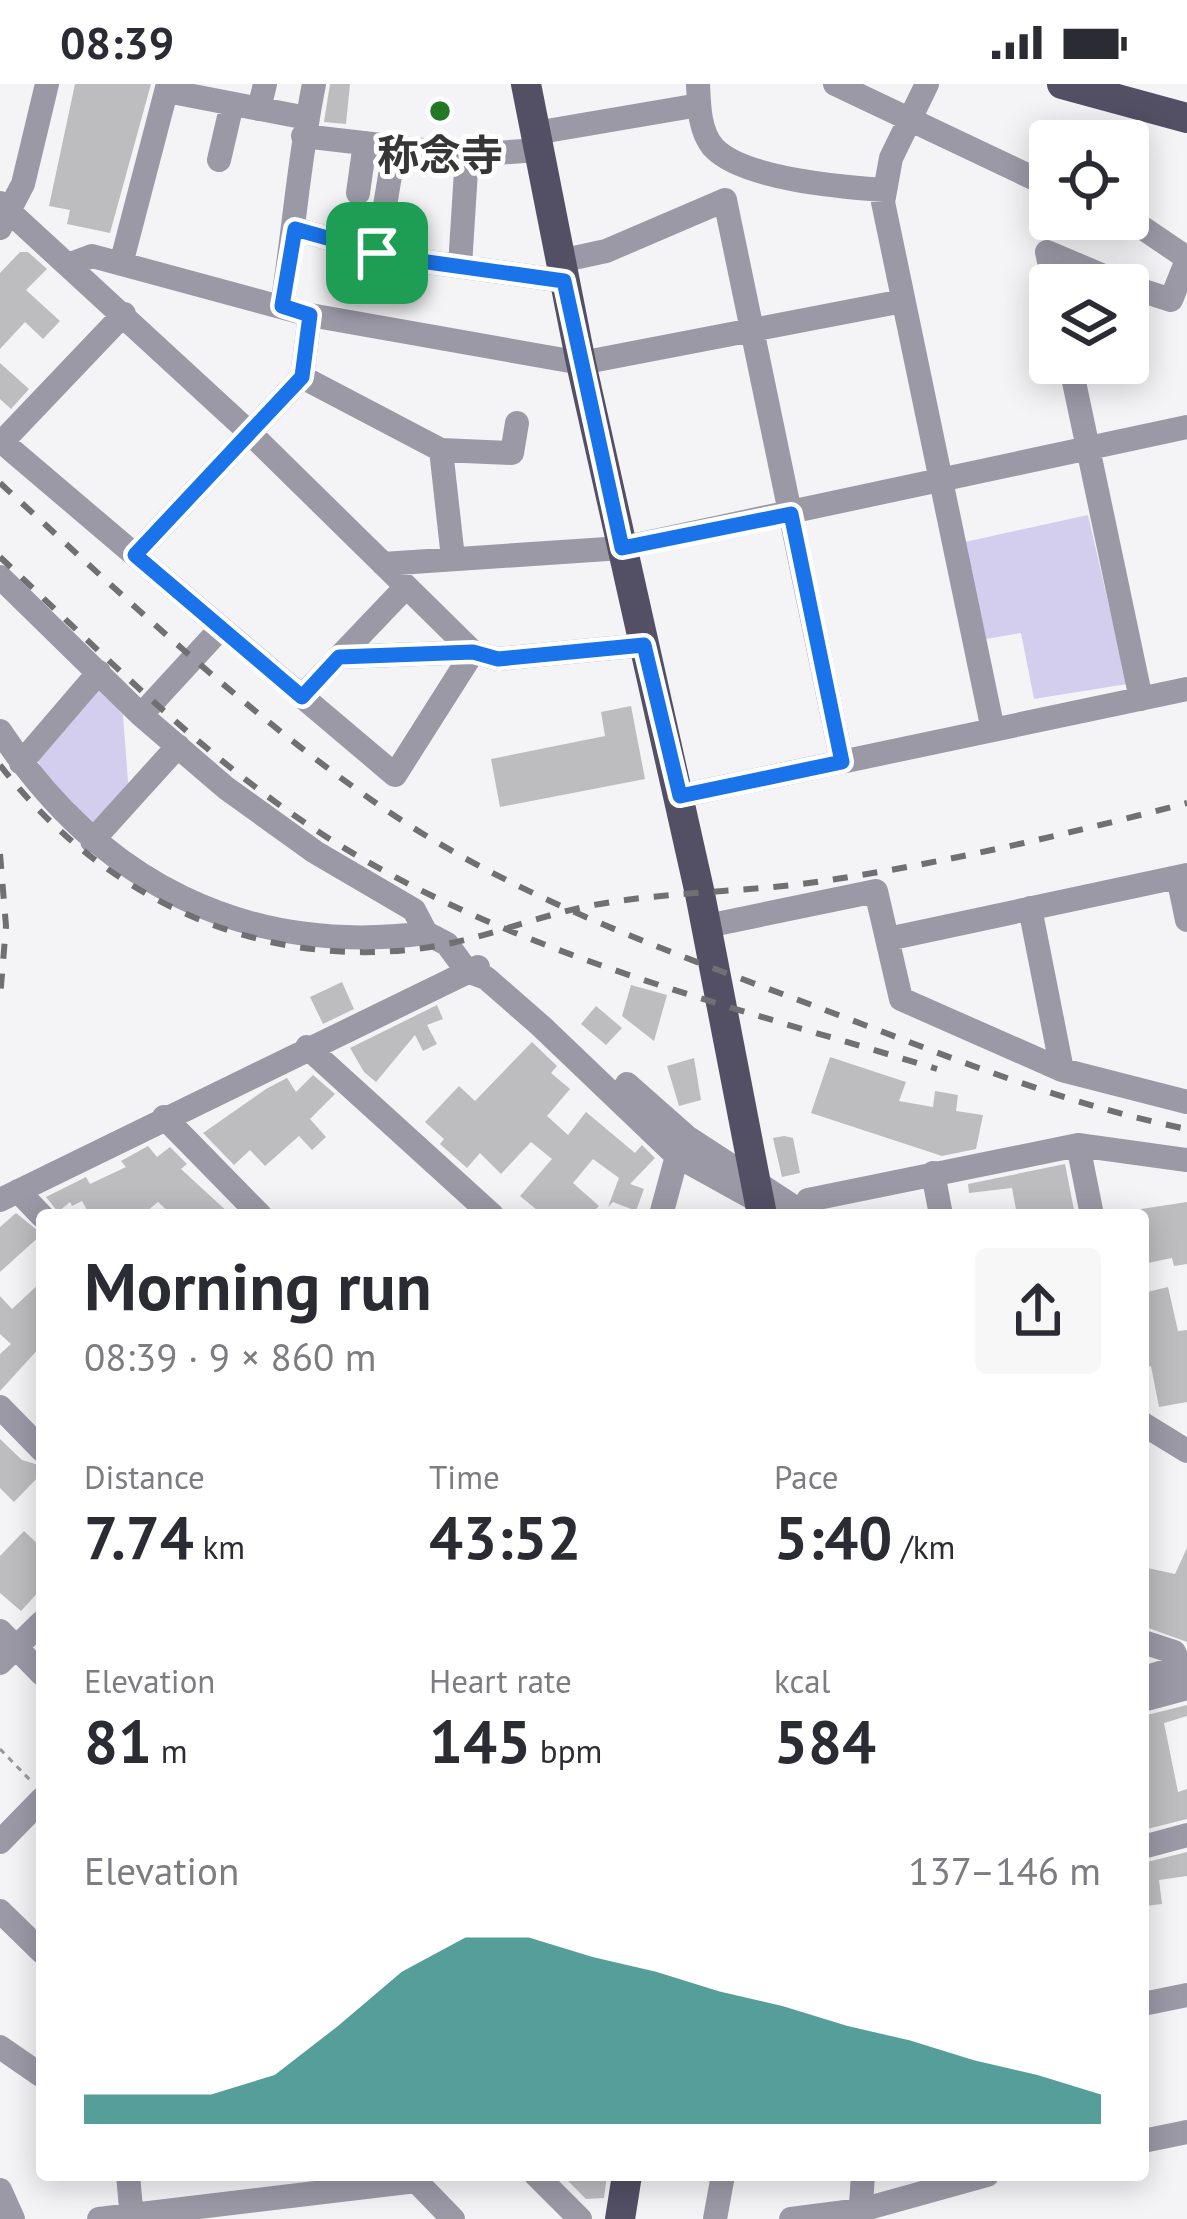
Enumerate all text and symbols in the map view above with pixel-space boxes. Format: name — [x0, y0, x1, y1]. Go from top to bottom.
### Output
text: 08:39 — [60, 13, 174, 71]
marker: 称念寺 — [427, 98, 453, 124]
map controls — [1029, 120, 1149, 384]
button: locate — [1029, 120, 1149, 240]
place label: 称念寺 — [377, 127, 503, 182]
pin — [326, 202, 428, 304]
icon: arrive — [344, 220, 410, 286]
button: layers — [1029, 264, 1149, 384]
text: Morning run — [84, 1243, 432, 1328]
button: share — [975, 1248, 1101, 1374]
text: 08:39 · 9 × 860 m — [84, 1331, 376, 1382]
text: Distance — [84, 1455, 205, 1498]
text: Time — [429, 1455, 500, 1498]
text: Pace — [774, 1455, 839, 1498]
text: 7.74 — [84, 1498, 194, 1576]
text: 43:52 — [429, 1498, 581, 1576]
text: 5:40 — [774, 1498, 892, 1576]
text: km — [194, 1525, 245, 1568]
text: /km — [892, 1525, 955, 1568]
text: Elevation — [84, 1659, 215, 1702]
text: Heart rate — [429, 1659, 572, 1702]
text: kcal — [774, 1659, 830, 1702]
text: 81 — [84, 1702, 152, 1780]
text: 145 — [429, 1702, 531, 1780]
text: 584 — [774, 1702, 876, 1780]
text: m — [152, 1729, 188, 1772]
text: bpm — [531, 1729, 602, 1772]
text: Elevation — [84, 1845, 239, 1896]
text: 137–146 m — [908, 1845, 1101, 1896]

